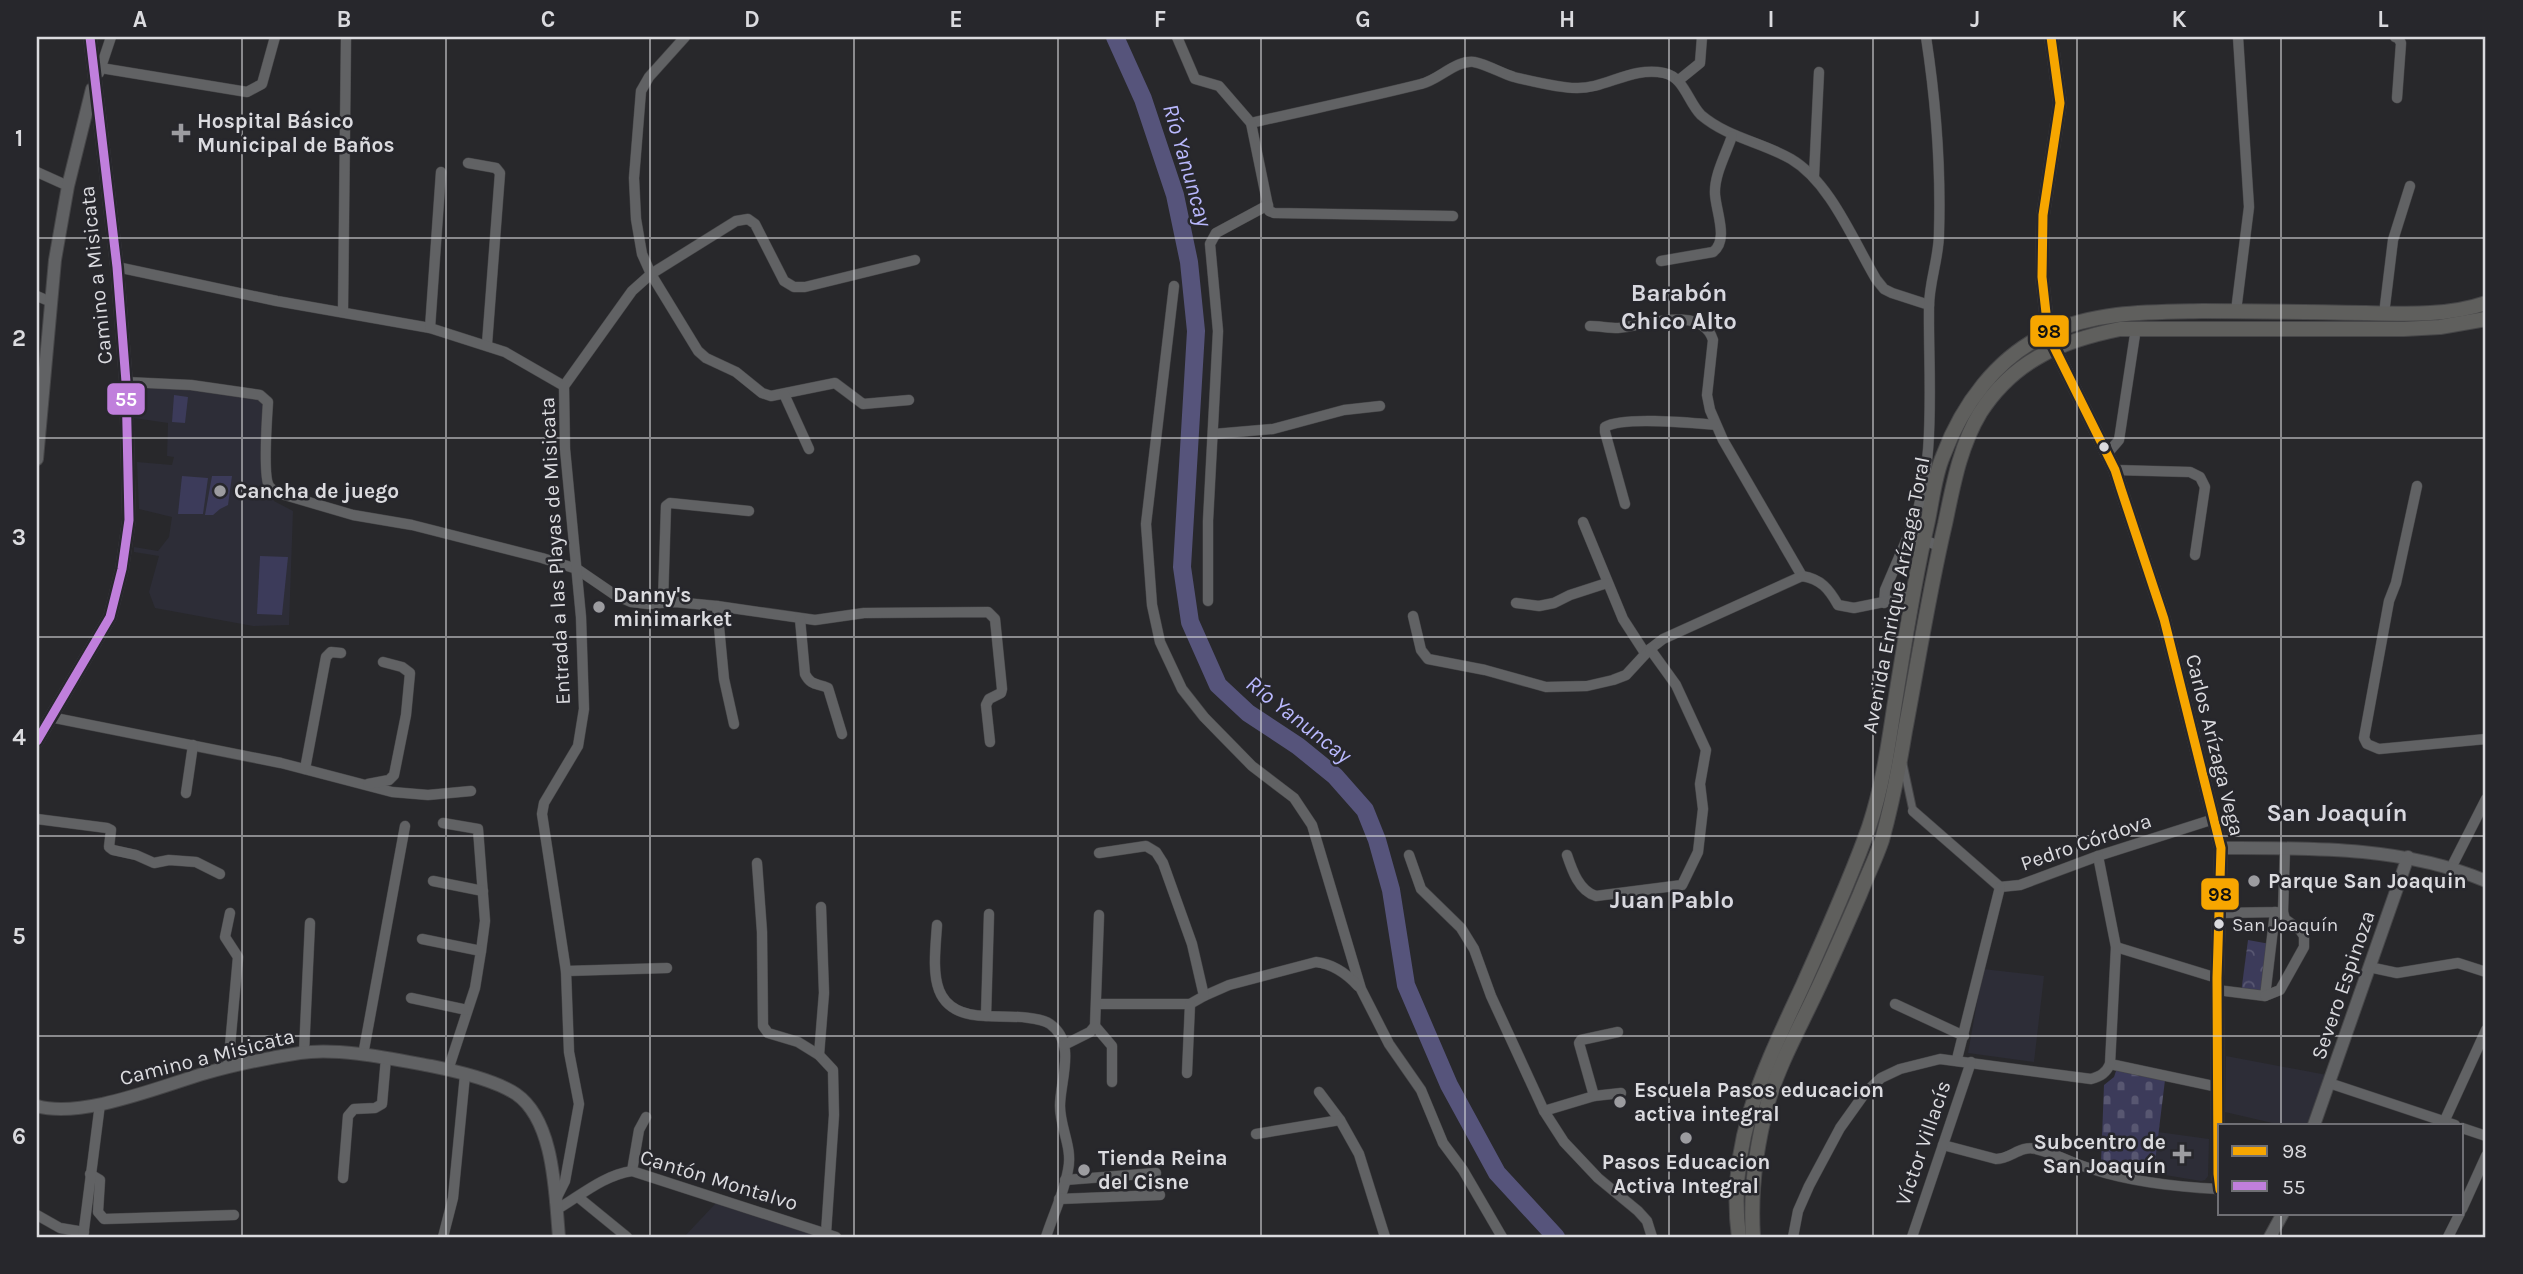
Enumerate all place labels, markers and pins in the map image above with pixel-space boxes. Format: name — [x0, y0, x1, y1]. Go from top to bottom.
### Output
place label: Hospital Básico Municipal de Baños — [197, 109, 395, 157]
marker: Hospital Básico Municipal de Baños — [171, 123, 191, 143]
unlabelled marker — [2097, 440, 2111, 454]
place label: Cancha de juego — [234, 479, 399, 503]
marker: Cancha de juego — [212, 483, 228, 499]
place label: Danny's minimarket — [613, 583, 732, 631]
marker: Danny's minimarket — [591, 599, 607, 615]
place label: Parque San Joaquin — [2268, 869, 2467, 894]
marker: Parque San Joaquin — [2246, 873, 2262, 889]
place label: San Joaquín — [2232, 914, 2338, 936]
marker: San Joaquín — [2212, 917, 2226, 931]
place label: Escuela Pasos educacion activa integral — [1634, 1078, 1884, 1126]
marker: Escuela Pasos educacion activa integral — [1612, 1094, 1628, 1110]
marker: Pasos Educacion Activa Integral — [1678, 1130, 1694, 1146]
place label: Subcentro de San Joaquín — [2033, 1130, 2166, 1179]
marker: Subcentro de San Joaquín — [2172, 1144, 2192, 1164]
place label: Tienda Reina del Cisne — [1098, 1146, 1228, 1194]
place label: Pasos Educacion Activa Integral — [1602, 1150, 1770, 1198]
marker: Tienda Reina del Cisne — [1076, 1162, 1092, 1178]

